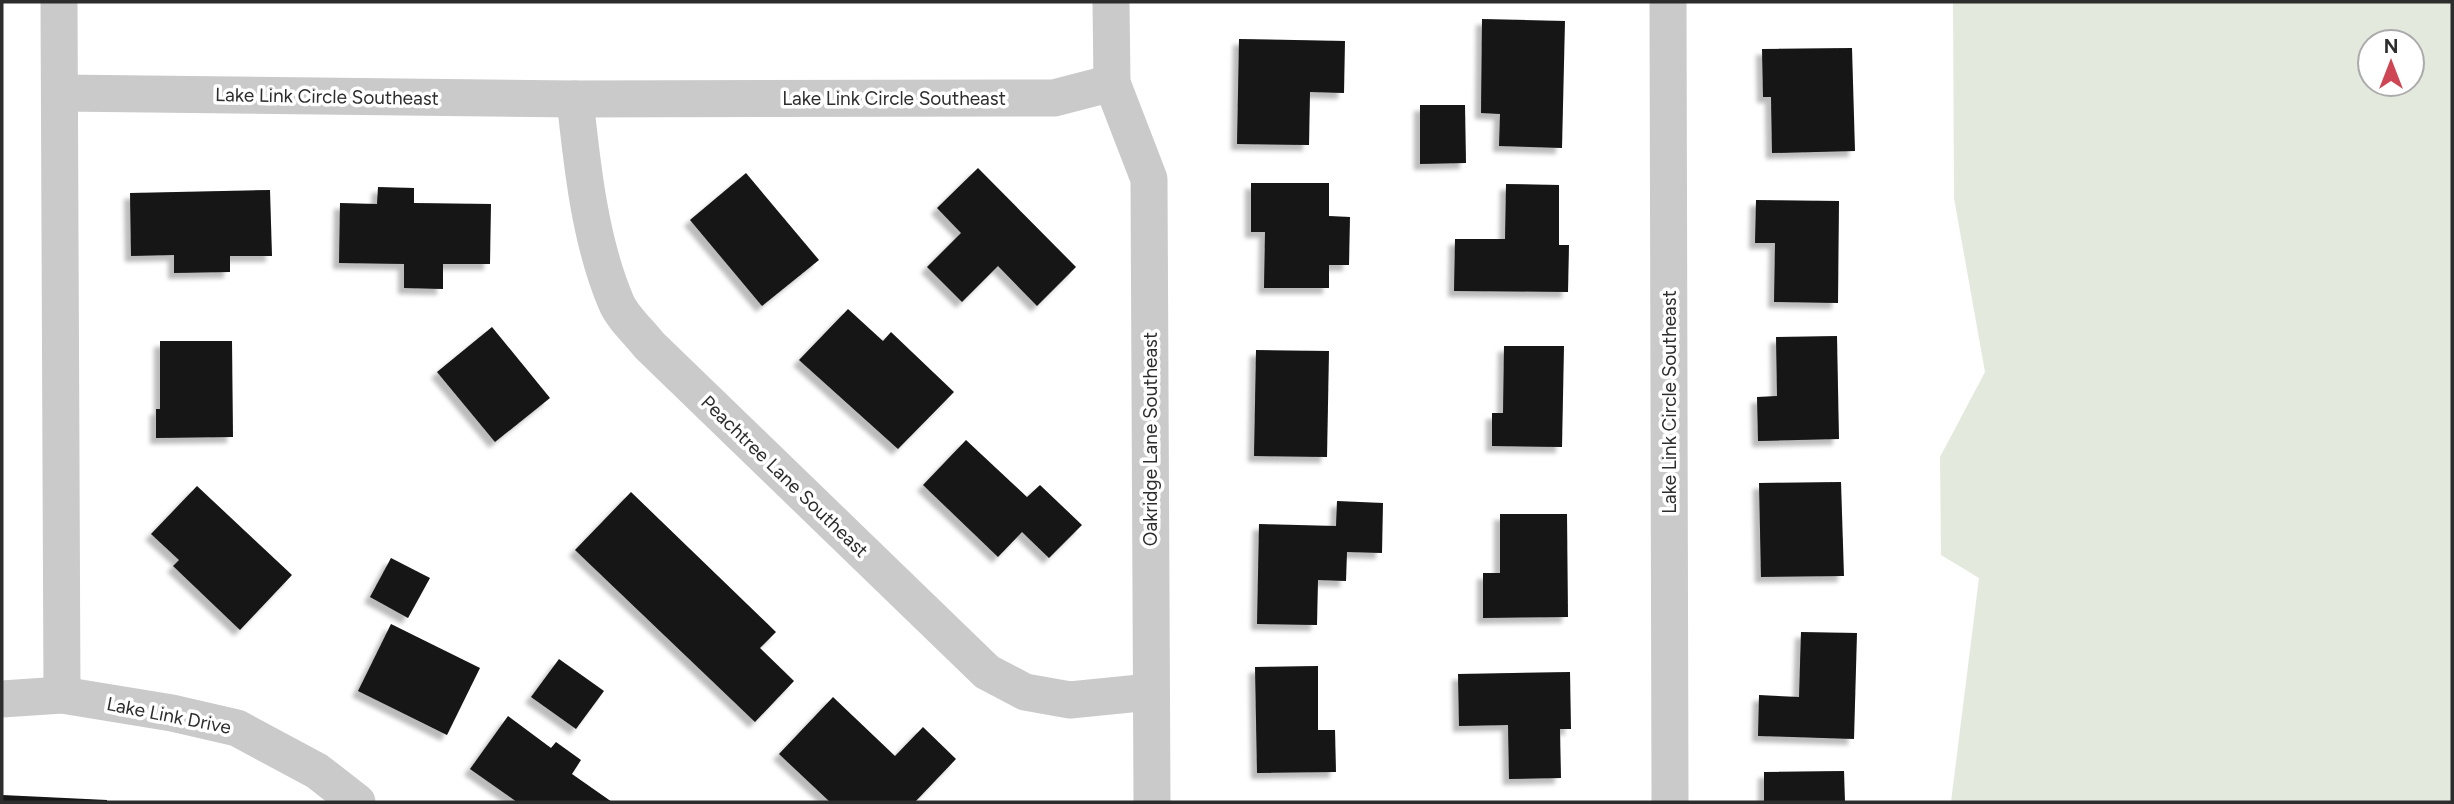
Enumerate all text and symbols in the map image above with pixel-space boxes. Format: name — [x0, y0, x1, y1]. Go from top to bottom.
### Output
north arrow — [2356, 28, 2426, 98]
text: N — [2384, 35, 2398, 58]
street label: Lake Link Circle Southeast — [215, 83, 439, 110]
street label: Lake Link Circle Southeast — [782, 87, 1006, 110]
street label: Lake Link Circle Southeast — [1658, 290, 1681, 514]
street label: Oakridge Lane Southeast — [1139, 332, 1162, 546]
street label: Peachtree Lane Southeast — [696, 391, 873, 562]
street label: Lake Link Drive — [105, 692, 233, 739]

